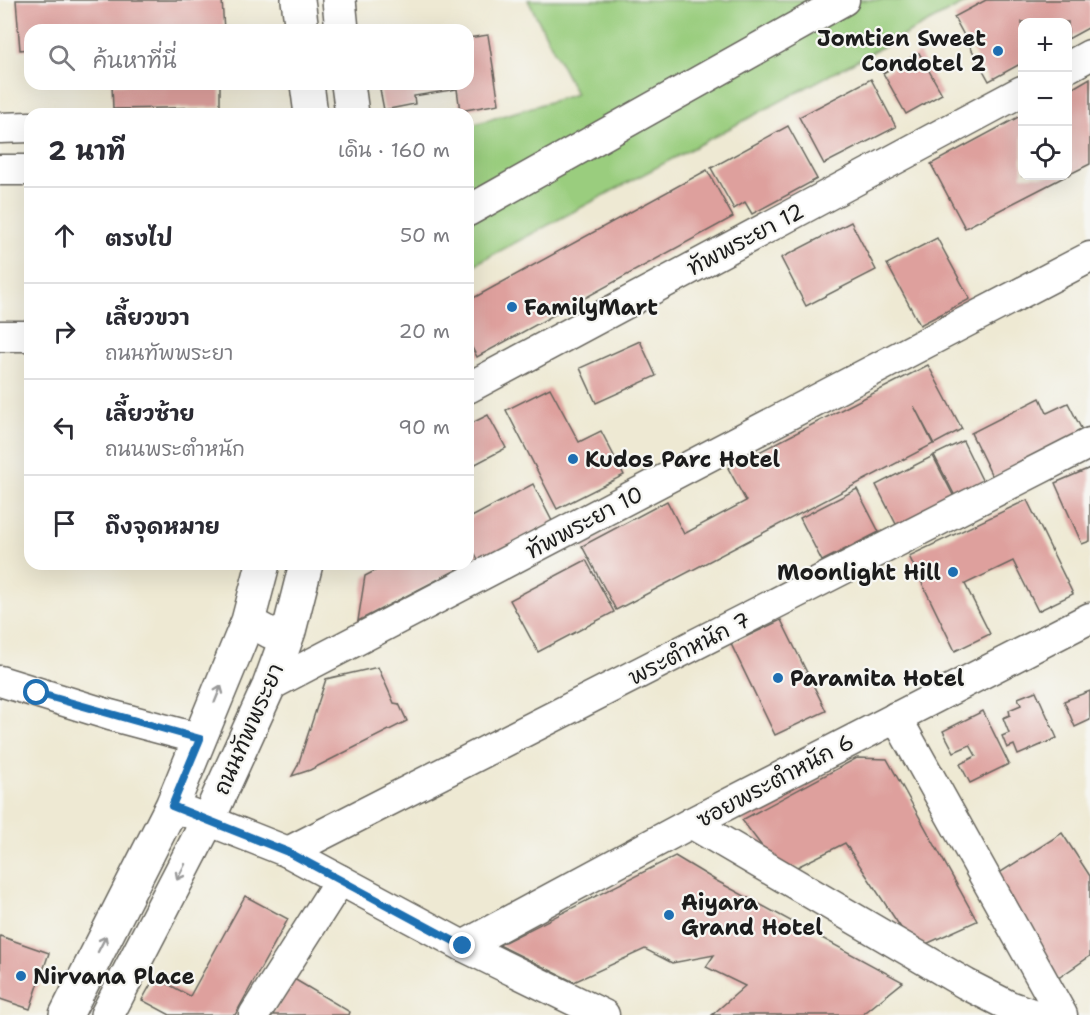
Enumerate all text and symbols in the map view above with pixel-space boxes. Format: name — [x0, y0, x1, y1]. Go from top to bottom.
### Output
map controls — [1018, 18, 1072, 180]
button: + — [1018, 18, 1072, 72]
search box — [24, 24, 474, 90]
place label: Jomtien Sweet Condotel 2 — [817, 24, 986, 78]
icon: search — [45, 41, 78, 74]
marker: Jomtien Sweet Condotel 2 — [991, 44, 1005, 58]
text: ค้นหาที่นี่ — [93, 46, 177, 75]
button: − — [1018, 72, 1072, 126]
button: locate — [1018, 126, 1072, 180]
text: 2 นาที — [48, 133, 125, 168]
text: เดิน · 160 m — [338, 137, 450, 163]
street label: ทัพพระยา 12 — [682, 196, 809, 282]
icon: ahead — [48, 219, 81, 252]
text: 50 m — [400, 222, 450, 248]
text: ตรงไป — [105, 224, 173, 253]
place label: FamilyMart — [524, 293, 658, 322]
marker: FamilyMart — [505, 300, 519, 314]
text: เลี้ยวขวา — [105, 303, 189, 332]
icon: right — [48, 315, 81, 348]
text: 20 m — [399, 318, 450, 344]
text: ถนนทัพพระยา — [105, 340, 233, 366]
text: เลี้ยวซ้าย — [105, 399, 195, 428]
icon: left — [48, 411, 81, 444]
text: 90 m — [398, 414, 450, 440]
text: ถนนพระตำหนัก — [105, 436, 245, 462]
place label: Kudos Parc Hotel — [585, 445, 781, 474]
marker: Kudos Parc Hotel — [566, 452, 580, 466]
street label: ทัพพระยา 10 — [520, 479, 648, 566]
icon: arrive — [48, 507, 81, 540]
text: ถึงจุดหมาย — [105, 512, 220, 541]
place label: Moonlight Hill — [777, 558, 941, 587]
marker: Moonlight Hill — [946, 565, 960, 579]
street label: พระตำหนัก 7 — [623, 605, 755, 692]
street label: ถนนทัพพระยา — [207, 659, 290, 799]
place label: Paramita Hotel — [790, 664, 965, 693]
marker: Paramita Hotel — [771, 671, 785, 685]
route start — [23, 679, 49, 705]
one-way arrow — [213, 686, 224, 704]
street label: ซอยพระตำหนัก 6 — [692, 727, 859, 834]
one-way arrow — [175, 863, 187, 880]
place label: Aiyara Grand Hotel — [681, 888, 823, 942]
marker: Aiyara Grand Hotel — [662, 908, 676, 922]
route end — [449, 932, 475, 958]
one-way arrow — [97, 936, 109, 954]
place label: Nirvana Place — [33, 962, 195, 991]
marker: Nirvana Place — [14, 969, 28, 983]

